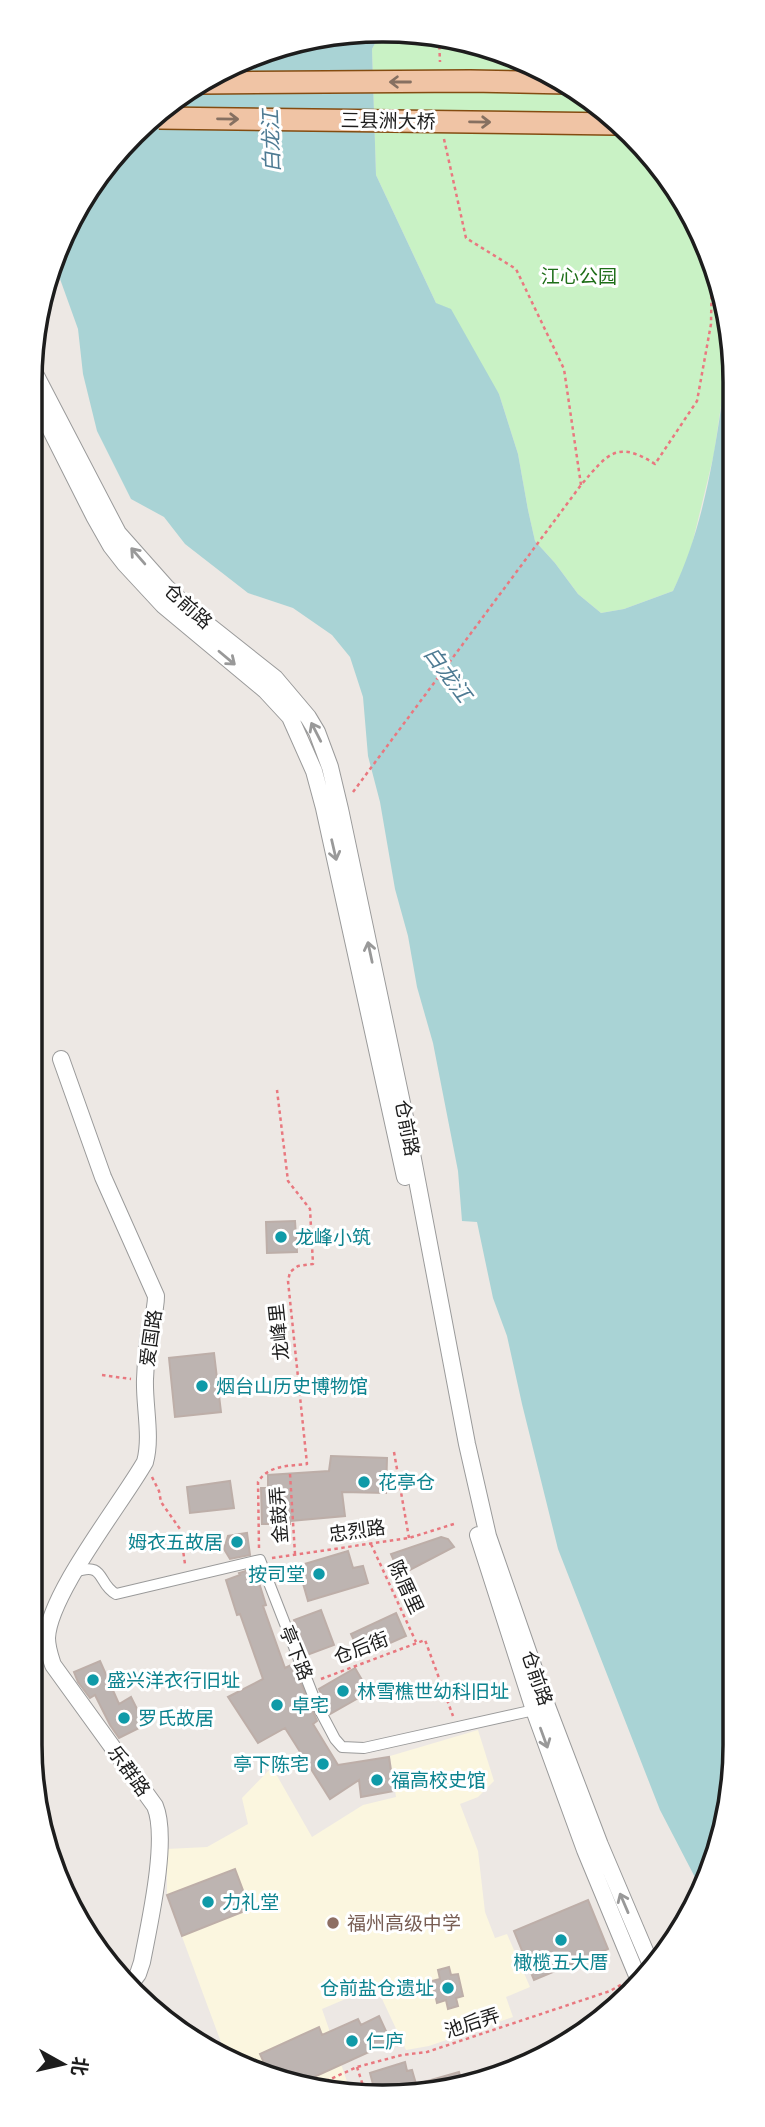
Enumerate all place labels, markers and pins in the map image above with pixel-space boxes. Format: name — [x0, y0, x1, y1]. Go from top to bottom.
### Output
place label: 龙峰小筑 — [295, 1226, 371, 1249]
marker: 龙峰小筑 — [273, 1229, 289, 1245]
place label: 烟台山历史博物馆 — [216, 1375, 368, 1398]
marker: 烟台山历史博物馆 — [194, 1378, 210, 1394]
place label: 花亭仓 — [378, 1471, 435, 1494]
marker: 花亭仓 — [356, 1474, 372, 1490]
place label: 姆衣五故居 — [128, 1531, 223, 1554]
marker: 姆衣五故居 — [229, 1534, 245, 1550]
place label: 按司堂 — [248, 1563, 305, 1586]
marker: 按司堂 — [311, 1566, 327, 1582]
place label: 盛兴洋衣行旧址 — [107, 1669, 240, 1692]
marker: 盛兴洋衣行旧址 — [85, 1672, 101, 1688]
place label: 林雪樵世幼科旧址 — [357, 1680, 509, 1703]
marker: 林雪樵世幼科旧址 — [335, 1683, 351, 1699]
place label: 卓宅 — [291, 1694, 329, 1717]
marker: 卓宅 — [269, 1697, 285, 1713]
place label: 罗氏故居 — [138, 1707, 214, 1730]
marker: 罗氏故居 — [116, 1710, 132, 1726]
place label: 亭下陈宅 — [233, 1753, 309, 1776]
marker: 亭下陈宅 — [315, 1756, 331, 1772]
place label: 福高校史馆 — [391, 1769, 486, 1792]
marker: 福高校史馆 — [369, 1772, 385, 1788]
place label: 力礼堂 — [222, 1891, 279, 1914]
marker: 力礼堂 — [200, 1894, 216, 1910]
place label: 福州高级中学 — [347, 1912, 461, 1935]
marker: 福州高级中学 — [325, 1915, 341, 1931]
marker: 橄榄五大厝 — [553, 1932, 569, 1948]
place label: 橄榄五大厝 — [513, 1951, 609, 1974]
place label: 仓前盐仓遗址 — [320, 1977, 434, 2000]
marker: 仓前盐仓遗址 — [440, 1980, 456, 1996]
place label: 仁庐 — [366, 2030, 404, 2053]
marker: 仁庐 — [344, 2033, 360, 2049]

